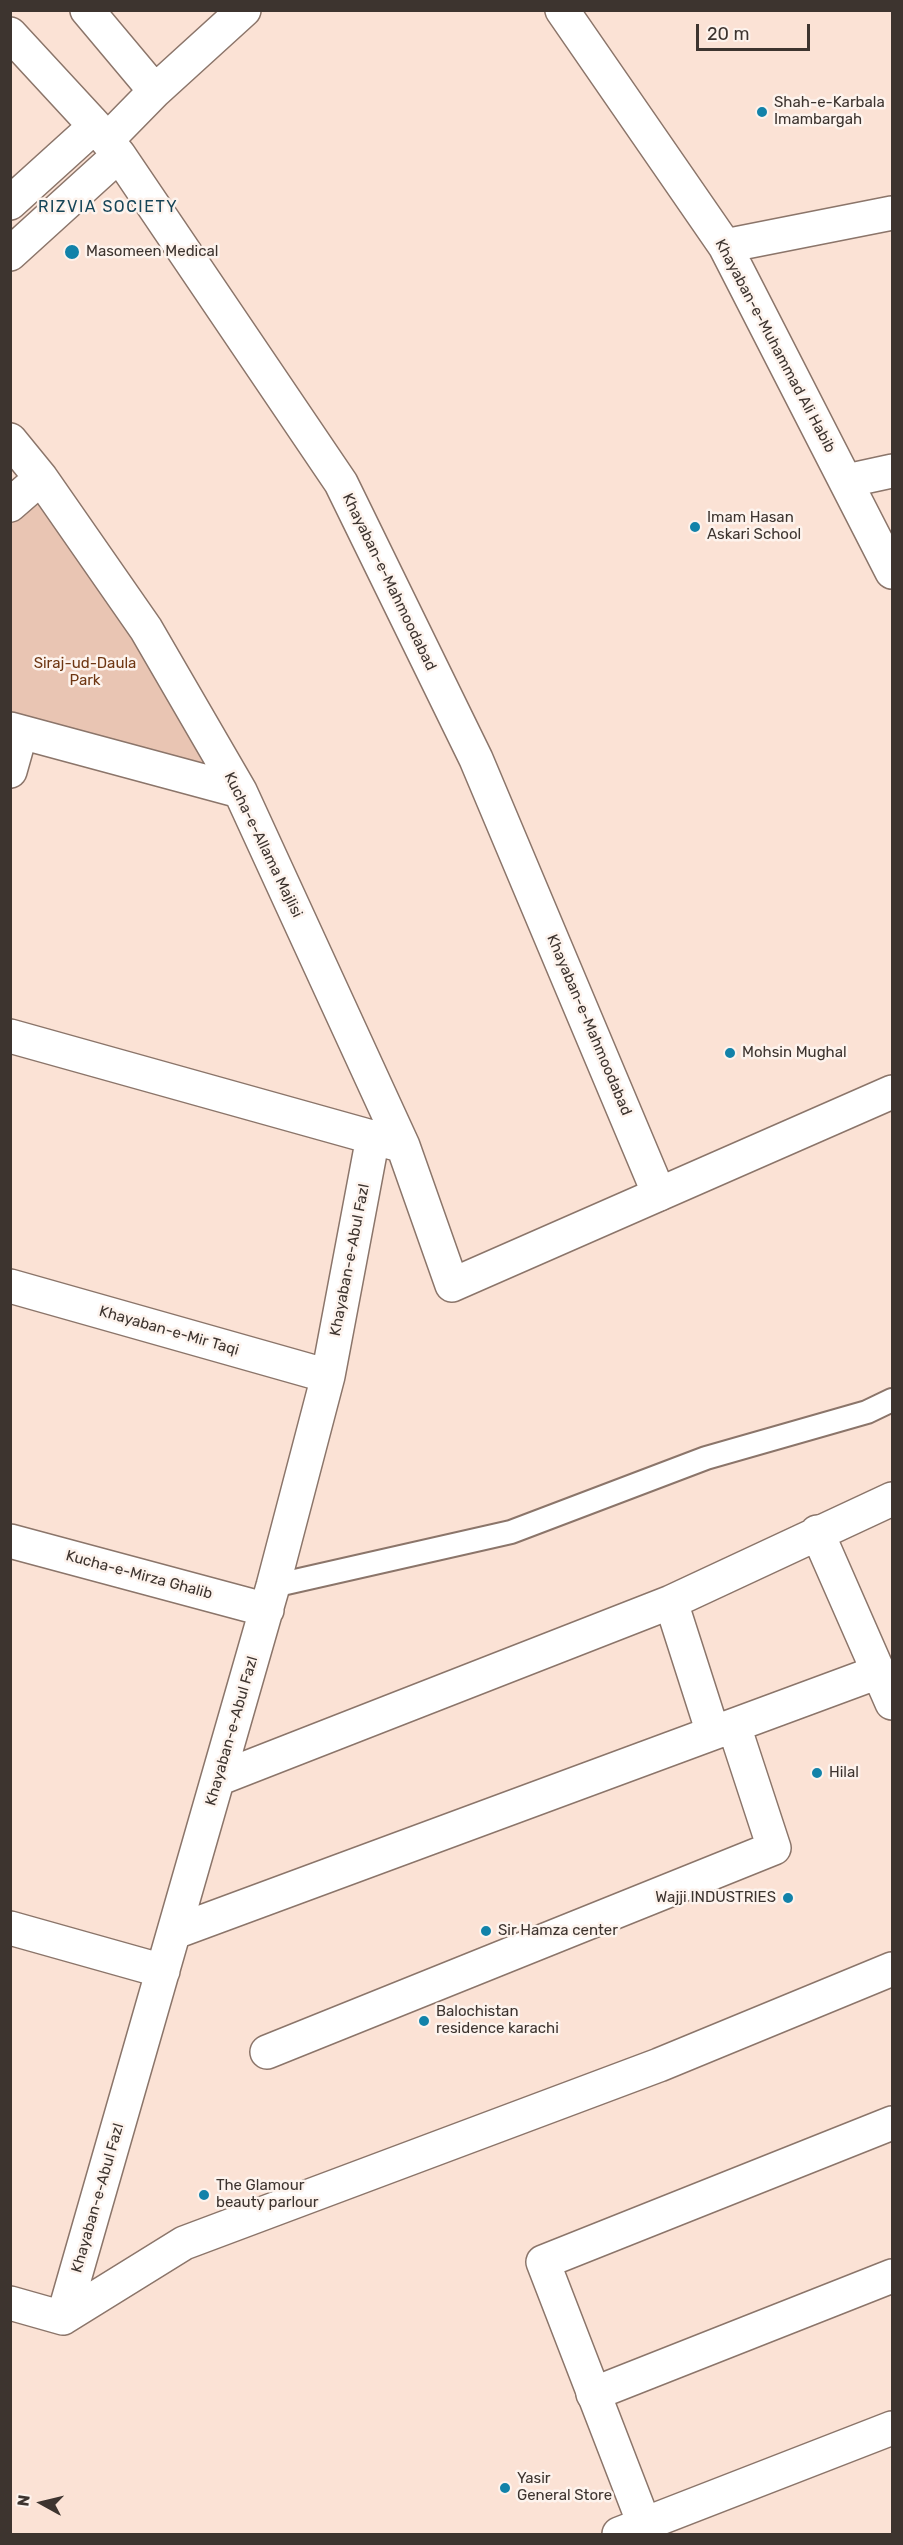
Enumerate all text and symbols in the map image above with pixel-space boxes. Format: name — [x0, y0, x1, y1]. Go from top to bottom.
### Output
scale bar — [699, 12, 813, 50]
text: 20 m — [707, 23, 749, 45]
place label: Shah-e-Karbala Imambargah — [774, 94, 885, 129]
marker: Shah-e-Karbala Imambargah — [755, 105, 769, 119]
district label: RIZVIA SOCIETY — [38, 197, 178, 217]
street label: Khayaban-e-Muhammad Ali Habib — [711, 236, 839, 456]
marker: Masomeen Medical — [63, 243, 81, 261]
place label: Masomeen Medical — [86, 243, 218, 261]
street label: Khayaban-e-Mahmoodabad — [338, 490, 440, 674]
place label: Imam Hasan Askari School — [707, 509, 801, 544]
marker: Imam Hasan Askari School — [688, 520, 702, 534]
park label: Siraj-ud-Daula Park — [34, 655, 136, 690]
street label: Kucha-e-Allama Majlisi — [220, 769, 306, 921]
street label: Khayaban-e-Mahmoodabad — [543, 932, 635, 1118]
place label: Mohsin Mughal — [742, 1044, 847, 1062]
marker: Mohsin Mughal — [723, 1046, 737, 1060]
street label: Khayaban-e-Abul Fazl — [326, 1182, 374, 1338]
street label: Khayaban-e-Mir Taqi — [97, 1302, 241, 1360]
street label: Kucha-e-Mirza Ghalib — [64, 1547, 214, 1603]
street label: Khayaban-e-Abul Fazl — [202, 1654, 262, 1808]
place label: Hilal — [829, 1764, 859, 1782]
marker: Hilal — [810, 1766, 824, 1780]
place label: Wajji INDUSTRIES — [655, 1889, 776, 1907]
marker: Wajji INDUSTRIES — [781, 1891, 795, 1905]
place label: Sir Hamza center — [498, 1922, 618, 1940]
marker: Sir Hamza center — [479, 1924, 493, 1938]
place label: Balochistan residence karachi — [436, 2003, 559, 2038]
marker: Balochistan residence karachi — [417, 2014, 431, 2028]
street label: Khayaban-e-Abul Fazl — [68, 2121, 128, 2275]
place label: The Glamour beauty parlour — [216, 2177, 318, 2212]
marker: The Glamour beauty parlour — [197, 2188, 211, 2202]
place label: Yasir General Store — [517, 2470, 612, 2505]
north arrow — [12, 2473, 72, 2533]
marker: Yasir General Store — [498, 2481, 512, 2495]
text: N — [13, 2493, 34, 2507]

